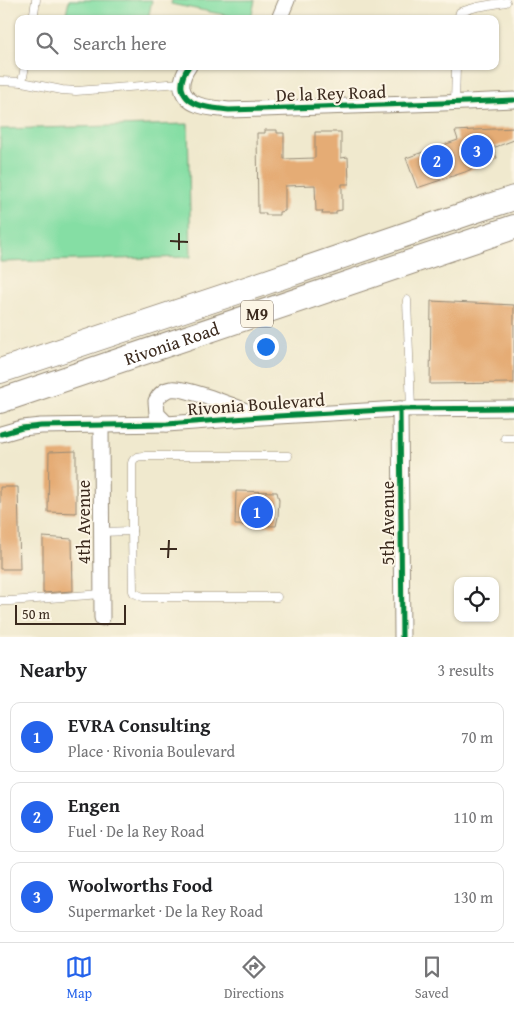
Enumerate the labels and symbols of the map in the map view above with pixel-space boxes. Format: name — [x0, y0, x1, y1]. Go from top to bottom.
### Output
street label: De la Rey Road — [275, 78, 387, 108]
pin: 3 — [461, 132, 493, 170]
pin: 2 — [421, 142, 453, 180]
road number: M9 — [241, 300, 273, 328]
street label: Rivonia Road — [120, 314, 223, 372]
your location — [253, 334, 279, 360]
street label: Rivonia Boulevard — [187, 386, 326, 422]
street label: 4th Avenue — [70, 480, 97, 564]
street label: 5th Avenue — [374, 481, 401, 565]
pin: 1 — [241, 493, 273, 531]
scale bar — [15, 602, 126, 625]

